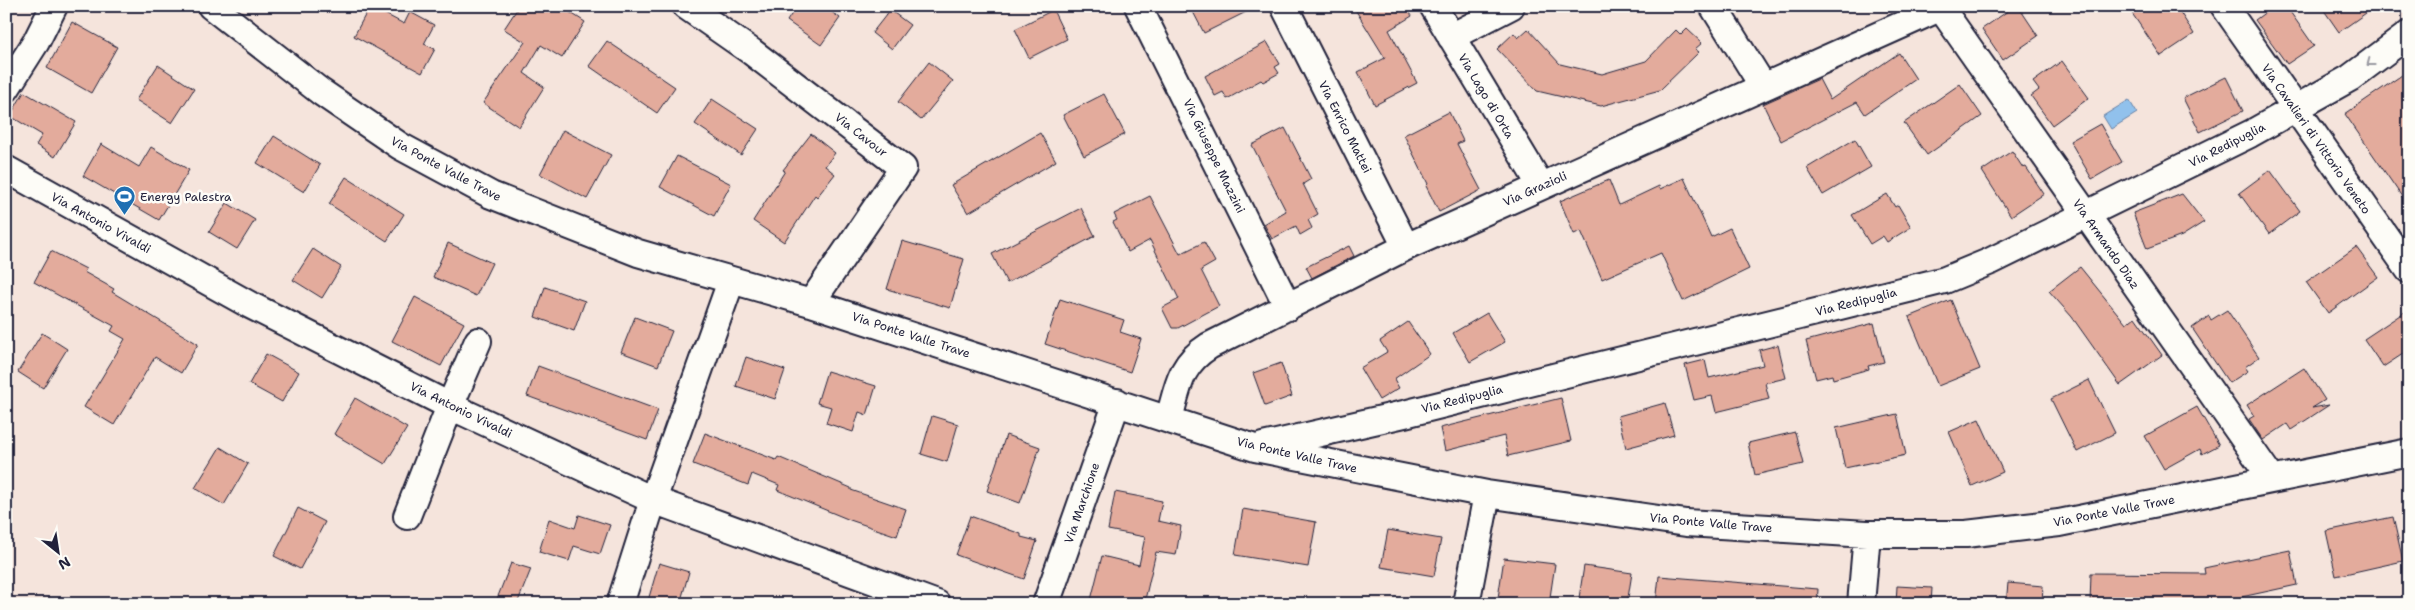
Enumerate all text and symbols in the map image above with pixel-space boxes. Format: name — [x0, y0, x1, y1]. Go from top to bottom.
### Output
street label: Via Lago di Orta — [1454, 50, 1518, 142]
one-way arrow — [2367, 58, 2376, 66]
street label: Via Cavalieri di Vittorio Veneto — [2258, 61, 2374, 217]
street label: Via Enrico Mattei — [1315, 78, 1375, 176]
street label: Via Giuseppe Mazzini — [1179, 96, 1249, 216]
street label: Via Cavour — [831, 109, 891, 161]
street label: Via Redipuglia — [2186, 119, 2268, 171]
street label: Via Ponte Valle Trave — [388, 133, 504, 205]
street label: Via Grazioli — [1500, 168, 1570, 210]
sports icon: Energy Palestra — [112, 185, 136, 216]
street label: Via Antonio Vivaldi — [48, 189, 154, 257]
place label: Energy Palestra — [140, 189, 232, 205]
street label: Via Armando Diaz — [2069, 196, 2143, 292]
street label: Via Redipuglia — [1813, 284, 1899, 320]
street label: Via Ponte Valle Trave — [850, 308, 972, 362]
street label: Via Antonio Vivaldi — [407, 378, 515, 442]
street label: Via Redipuglia — [1419, 381, 1505, 417]
street label: Via Ponte Valle Trave — [1235, 433, 1359, 477]
street label: Via Marchione — [1061, 460, 1103, 546]
street label: Via Ponte Valle Trave — [2052, 491, 2176, 531]
street label: Via Ponte Valle Trave — [1649, 510, 1773, 536]
north arrow — [32, 528, 82, 578]
text: N — [55, 553, 74, 574]

